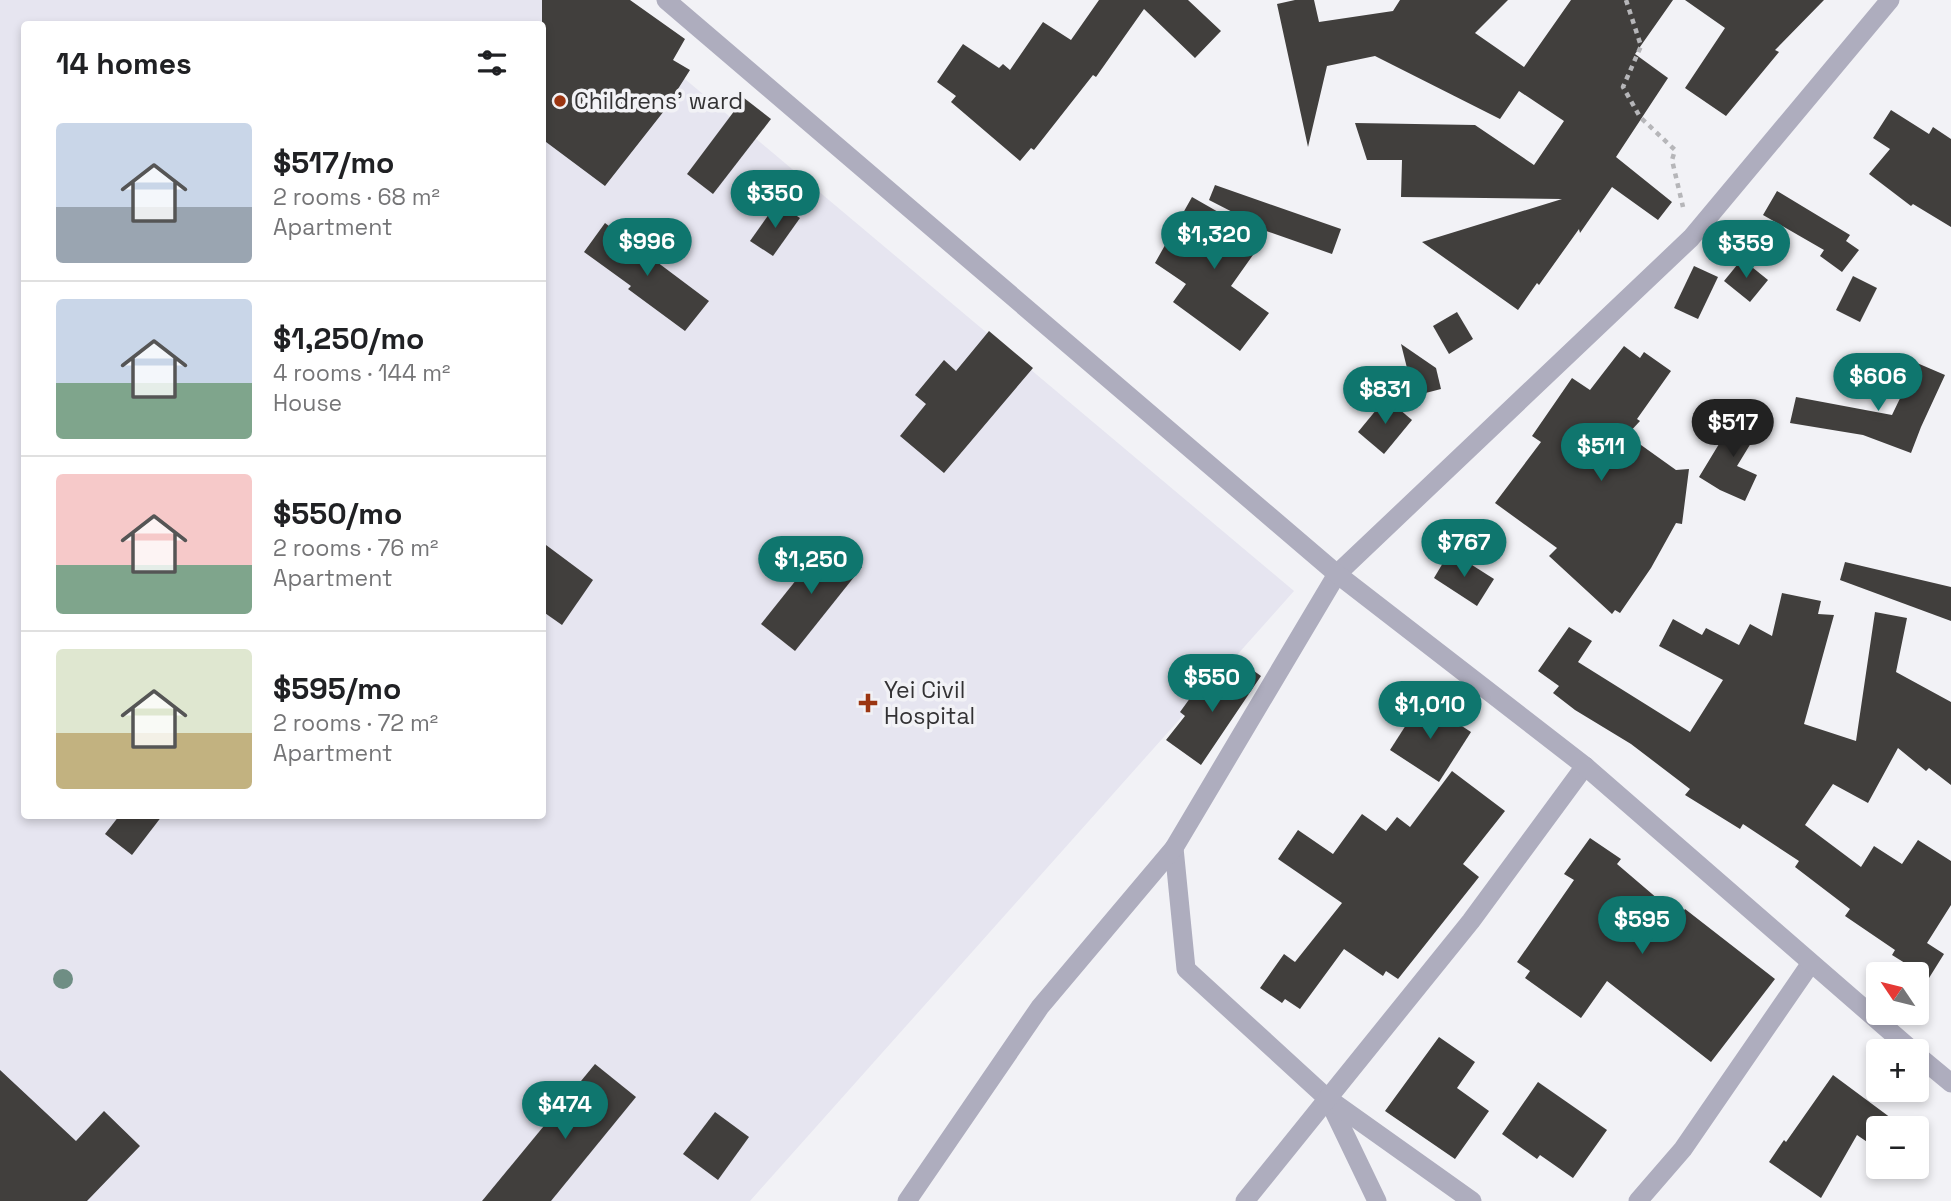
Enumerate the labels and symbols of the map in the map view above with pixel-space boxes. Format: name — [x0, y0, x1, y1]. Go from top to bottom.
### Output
place label: Childrens' ward — [574, 86, 743, 116]
marker: Childrens' ward — [552, 93, 568, 109]
pin: $350 — [734, 170, 816, 230]
pin: $1,320 — [1157, 212, 1271, 271]
pin: $996 — [606, 218, 688, 278]
pin: $359 — [1705, 220, 1787, 280]
pin: $606 — [1837, 354, 1919, 413]
pin: $831 — [1344, 366, 1426, 426]
pin: $517 — [1692, 400, 1774, 459]
pin: $511 — [1560, 424, 1642, 483]
pin: $767 — [1423, 520, 1505, 579]
pin: $1,250 — [754, 536, 868, 596]
pin: $550 — [1171, 654, 1253, 714]
place label: Yei Civil Hospital — [884, 675, 975, 731]
pin: $1,010 — [1373, 682, 1487, 741]
marker: Yei Civil Hospital — [858, 693, 878, 713]
pin: $595 — [1601, 897, 1683, 956]
north arrow — [1866, 962, 1928, 1026]
pin: $474 — [524, 1082, 606, 1141]

